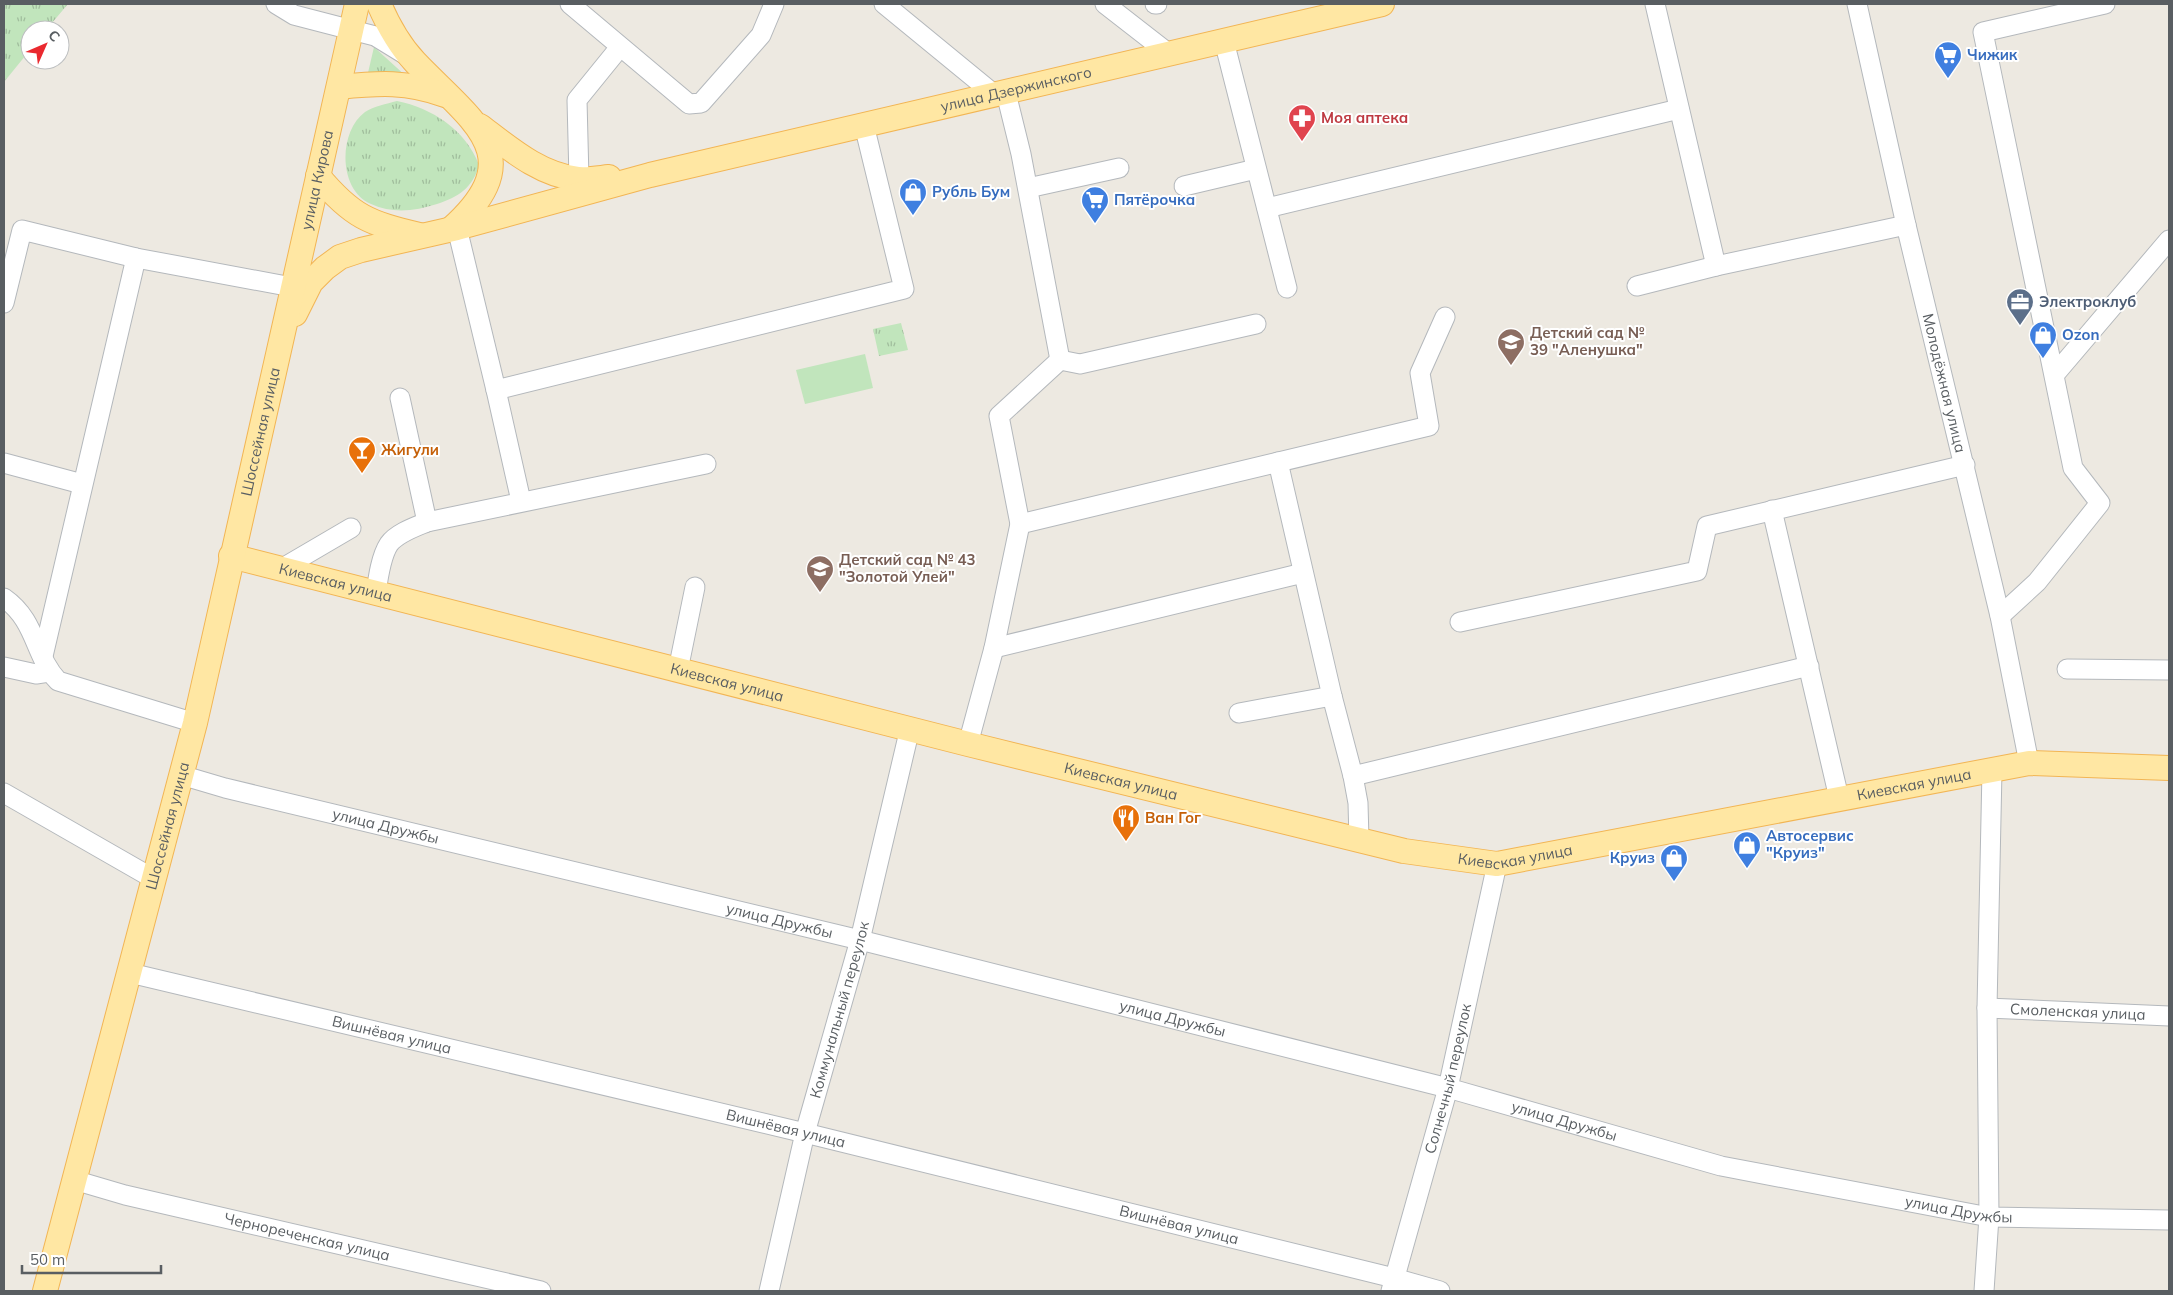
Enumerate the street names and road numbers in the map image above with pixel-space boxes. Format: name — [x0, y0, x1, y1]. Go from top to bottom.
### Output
street label: улица Дзержинского — [939, 62, 1094, 116]
street label: улица Кирова — [296, 128, 337, 232]
street label: Молодёжная улица — [1919, 311, 1970, 455]
street label: Шоссейная улица — [236, 365, 284, 498]
street label: Киевская улица — [277, 559, 394, 606]
street label: Киевская улица — [669, 658, 786, 706]
street label: Киевская улица — [1062, 758, 1180, 804]
street label: Шоссейная улица — [141, 760, 193, 892]
street label: Киевская улица — [1855, 764, 1973, 804]
street label: улица Дружбы — [331, 804, 441, 848]
street label: Киевская улица — [1457, 840, 1574, 873]
street label: улица Дружбы — [724, 898, 835, 942]
street label: Коммунальный переулок — [805, 919, 873, 1100]
street label: улица Дружбы — [1117, 996, 1228, 1041]
street label: Смоленская улица — [2010, 999, 2146, 1024]
street label: Солнечный переулок — [1420, 1001, 1475, 1156]
street label: Вишнёвая улица — [330, 1011, 453, 1058]
street label: улица Дружбы — [1509, 1097, 1619, 1145]
street label: Вишнёвая улица — [724, 1105, 848, 1152]
street label: улица Дружбы — [1903, 1191, 2013, 1227]
street label: Вишнёвая улица — [1118, 1201, 1241, 1248]
street label: Чернореченская улица — [222, 1208, 392, 1265]

